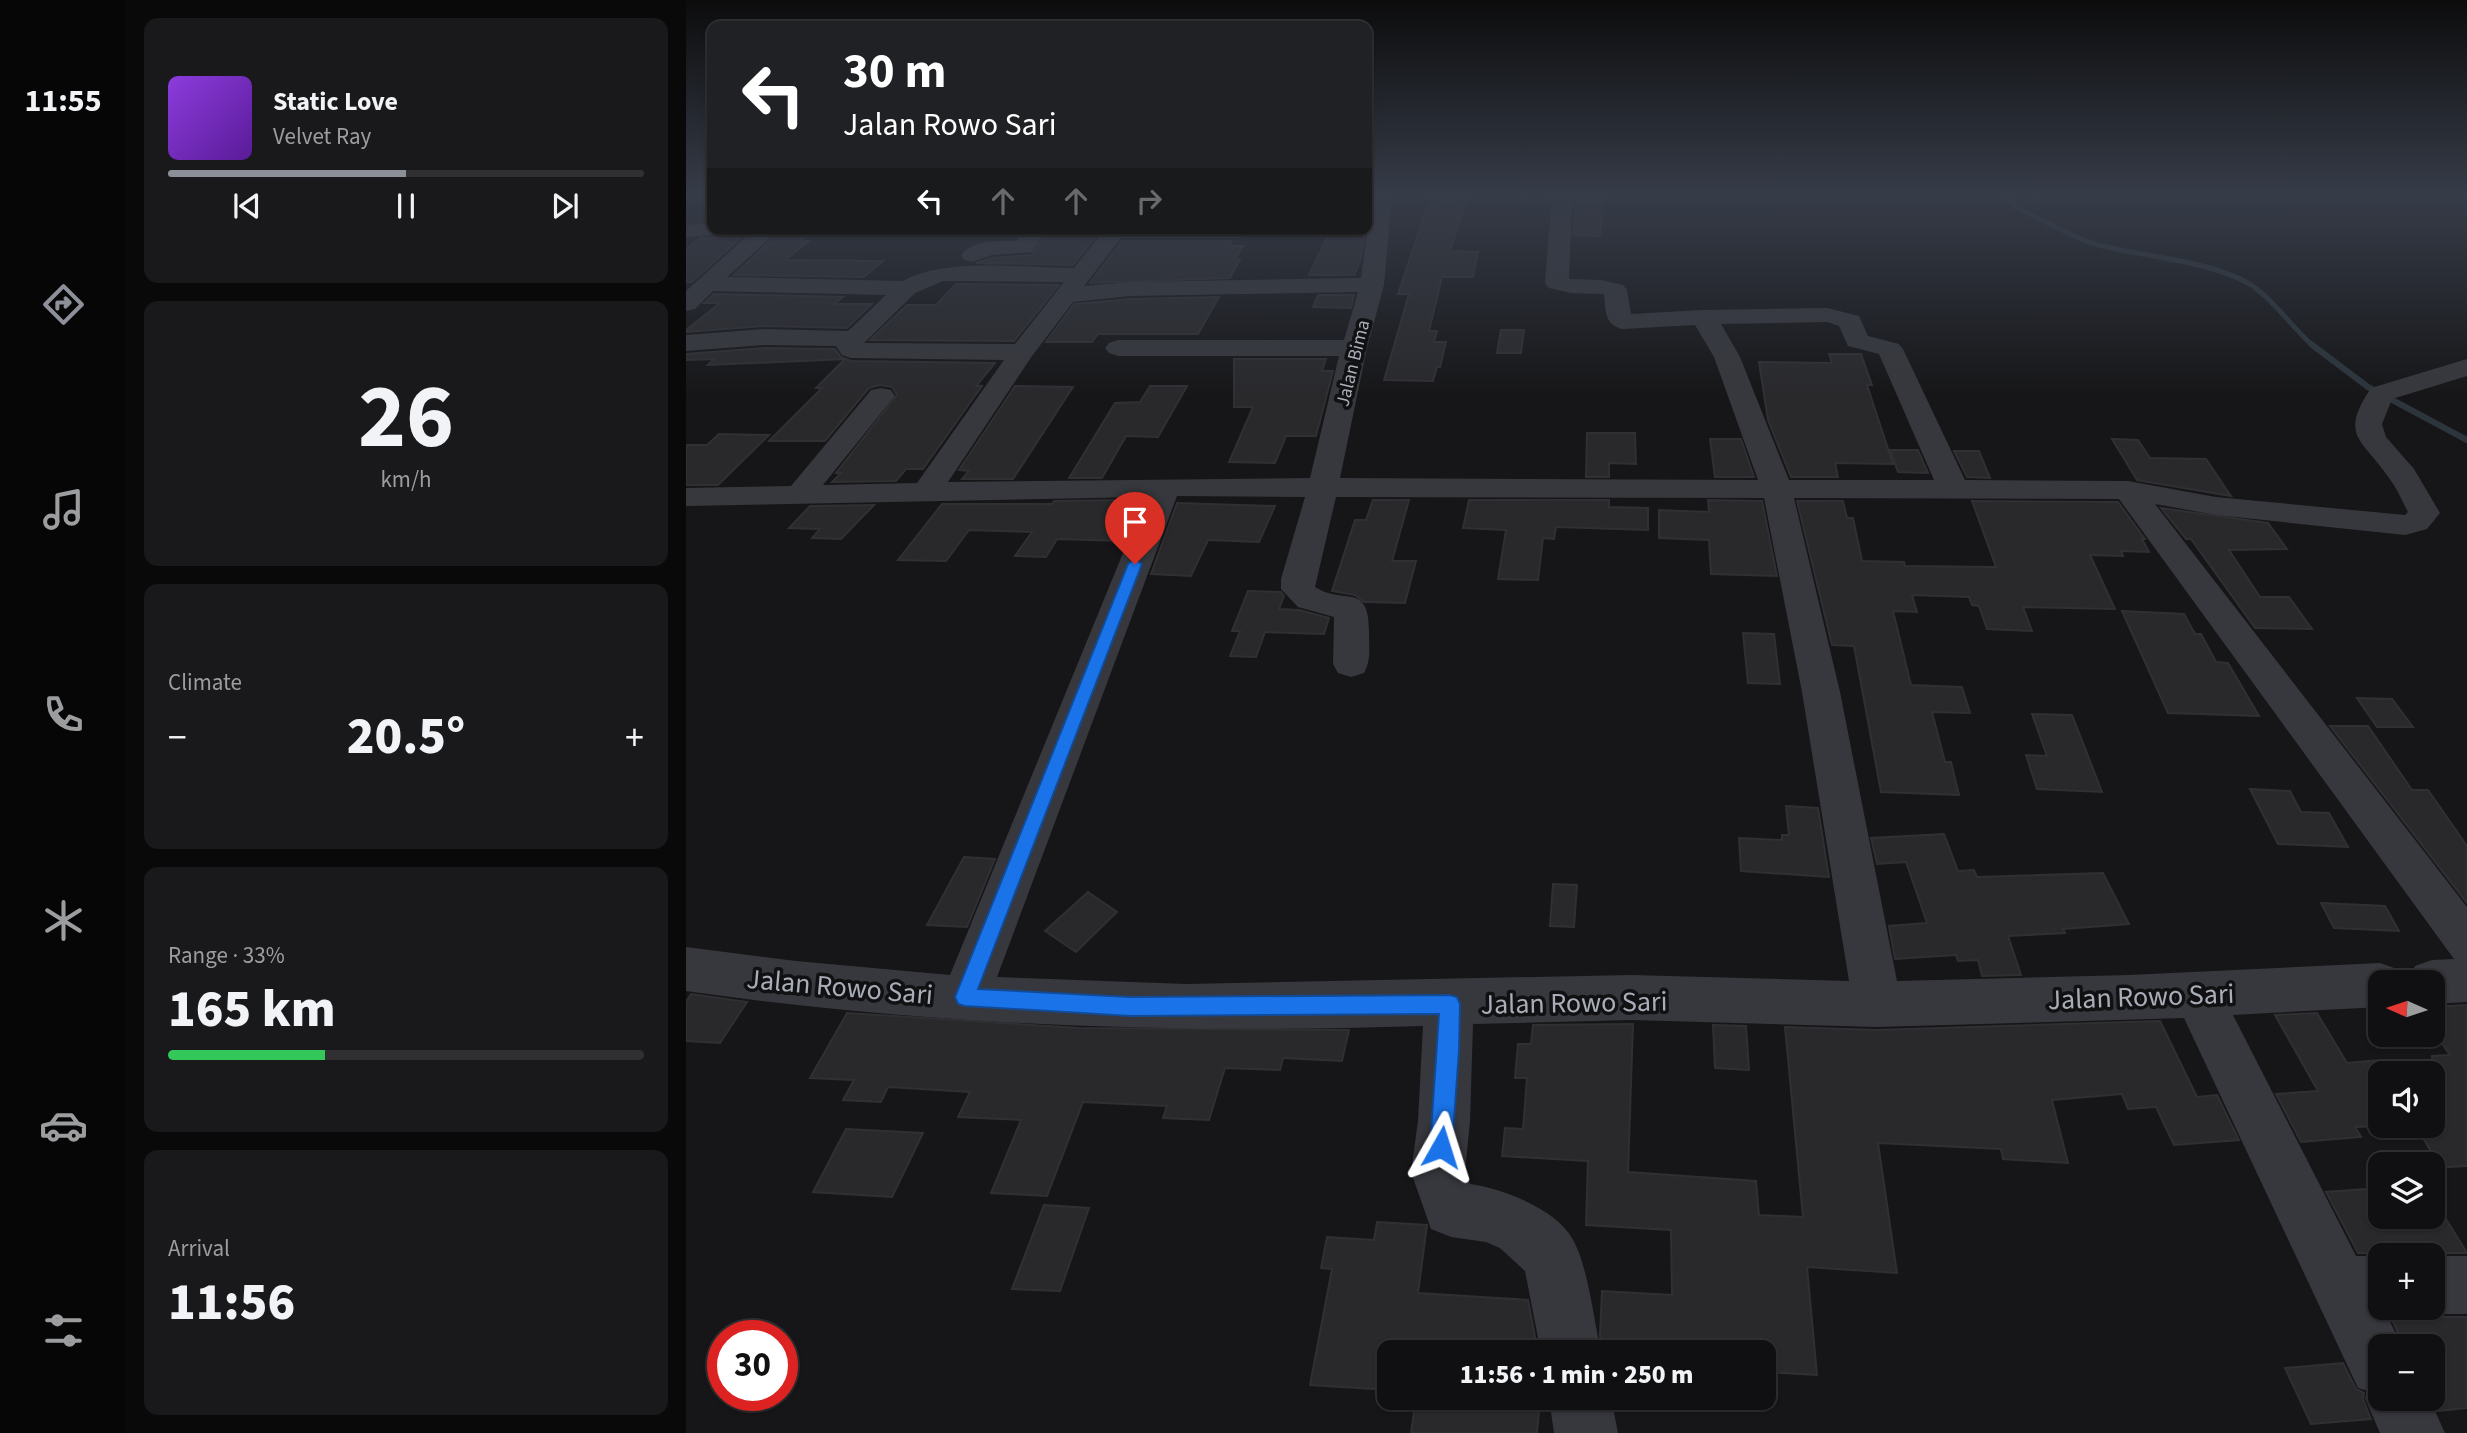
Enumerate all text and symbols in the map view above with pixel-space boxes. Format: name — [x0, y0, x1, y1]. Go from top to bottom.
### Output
text: 30 m — [843, 37, 947, 107]
icon: left — [728, 49, 819, 140]
text: 11:55 — [24, 78, 102, 124]
text: Static Love — [273, 83, 398, 120]
text: Jalan Rowo Sari — [843, 102, 1057, 148]
text: Velvet Ray — [273, 120, 371, 153]
icon: left — [911, 182, 949, 220]
icon: ahead — [984, 182, 1022, 220]
icon: ahead — [1057, 182, 1095, 220]
icon: right — [1130, 182, 1168, 220]
icon: previous — [228, 187, 266, 225]
icon: pause — [387, 187, 425, 225]
icon: next — [546, 187, 584, 225]
icon: directions — [39, 280, 88, 329]
street label: Jalan Bima — [1330, 317, 1377, 410]
text: 26 — [358, 353, 454, 482]
text: km/h — [380, 463, 432, 496]
icon: music — [39, 485, 88, 534]
pin — [1105, 492, 1165, 564]
icon: arrive — [1116, 503, 1154, 541]
text: Climate — [168, 666, 242, 699]
icon: phone — [39, 690, 88, 739]
text: 20.5° — [347, 700, 465, 774]
text: − — [168, 711, 187, 765]
text: + — [625, 711, 644, 765]
icon: climate — [39, 896, 88, 945]
text: Range · 33% — [168, 939, 285, 972]
street label: Jalan Rowo Sari — [745, 959, 935, 1015]
north arrow — [2368, 970, 2445, 1046]
map controls — [2368, 970, 2445, 1411]
text: 165 km — [168, 973, 336, 1047]
street label: Jalan Rowo Sari — [2047, 974, 2235, 1020]
street label: Jalan Rowo Sari — [1480, 981, 1668, 1025]
button: sound — [2368, 1061, 2445, 1138]
icon: car — [39, 1101, 88, 1150]
position arrow — [1404, 1110, 1478, 1184]
button: layers — [2368, 1152, 2445, 1229]
text: Arrival — [168, 1232, 230, 1265]
button: + — [2368, 1243, 2445, 1320]
text: 11:56 — [168, 1266, 295, 1340]
icon: filters — [39, 1306, 88, 1355]
speed limit sign: 30 — [707, 1320, 798, 1411]
button: − — [2368, 1334, 2445, 1411]
text: 11:56 · 1 min · 250 m — [1460, 1356, 1693, 1393]

